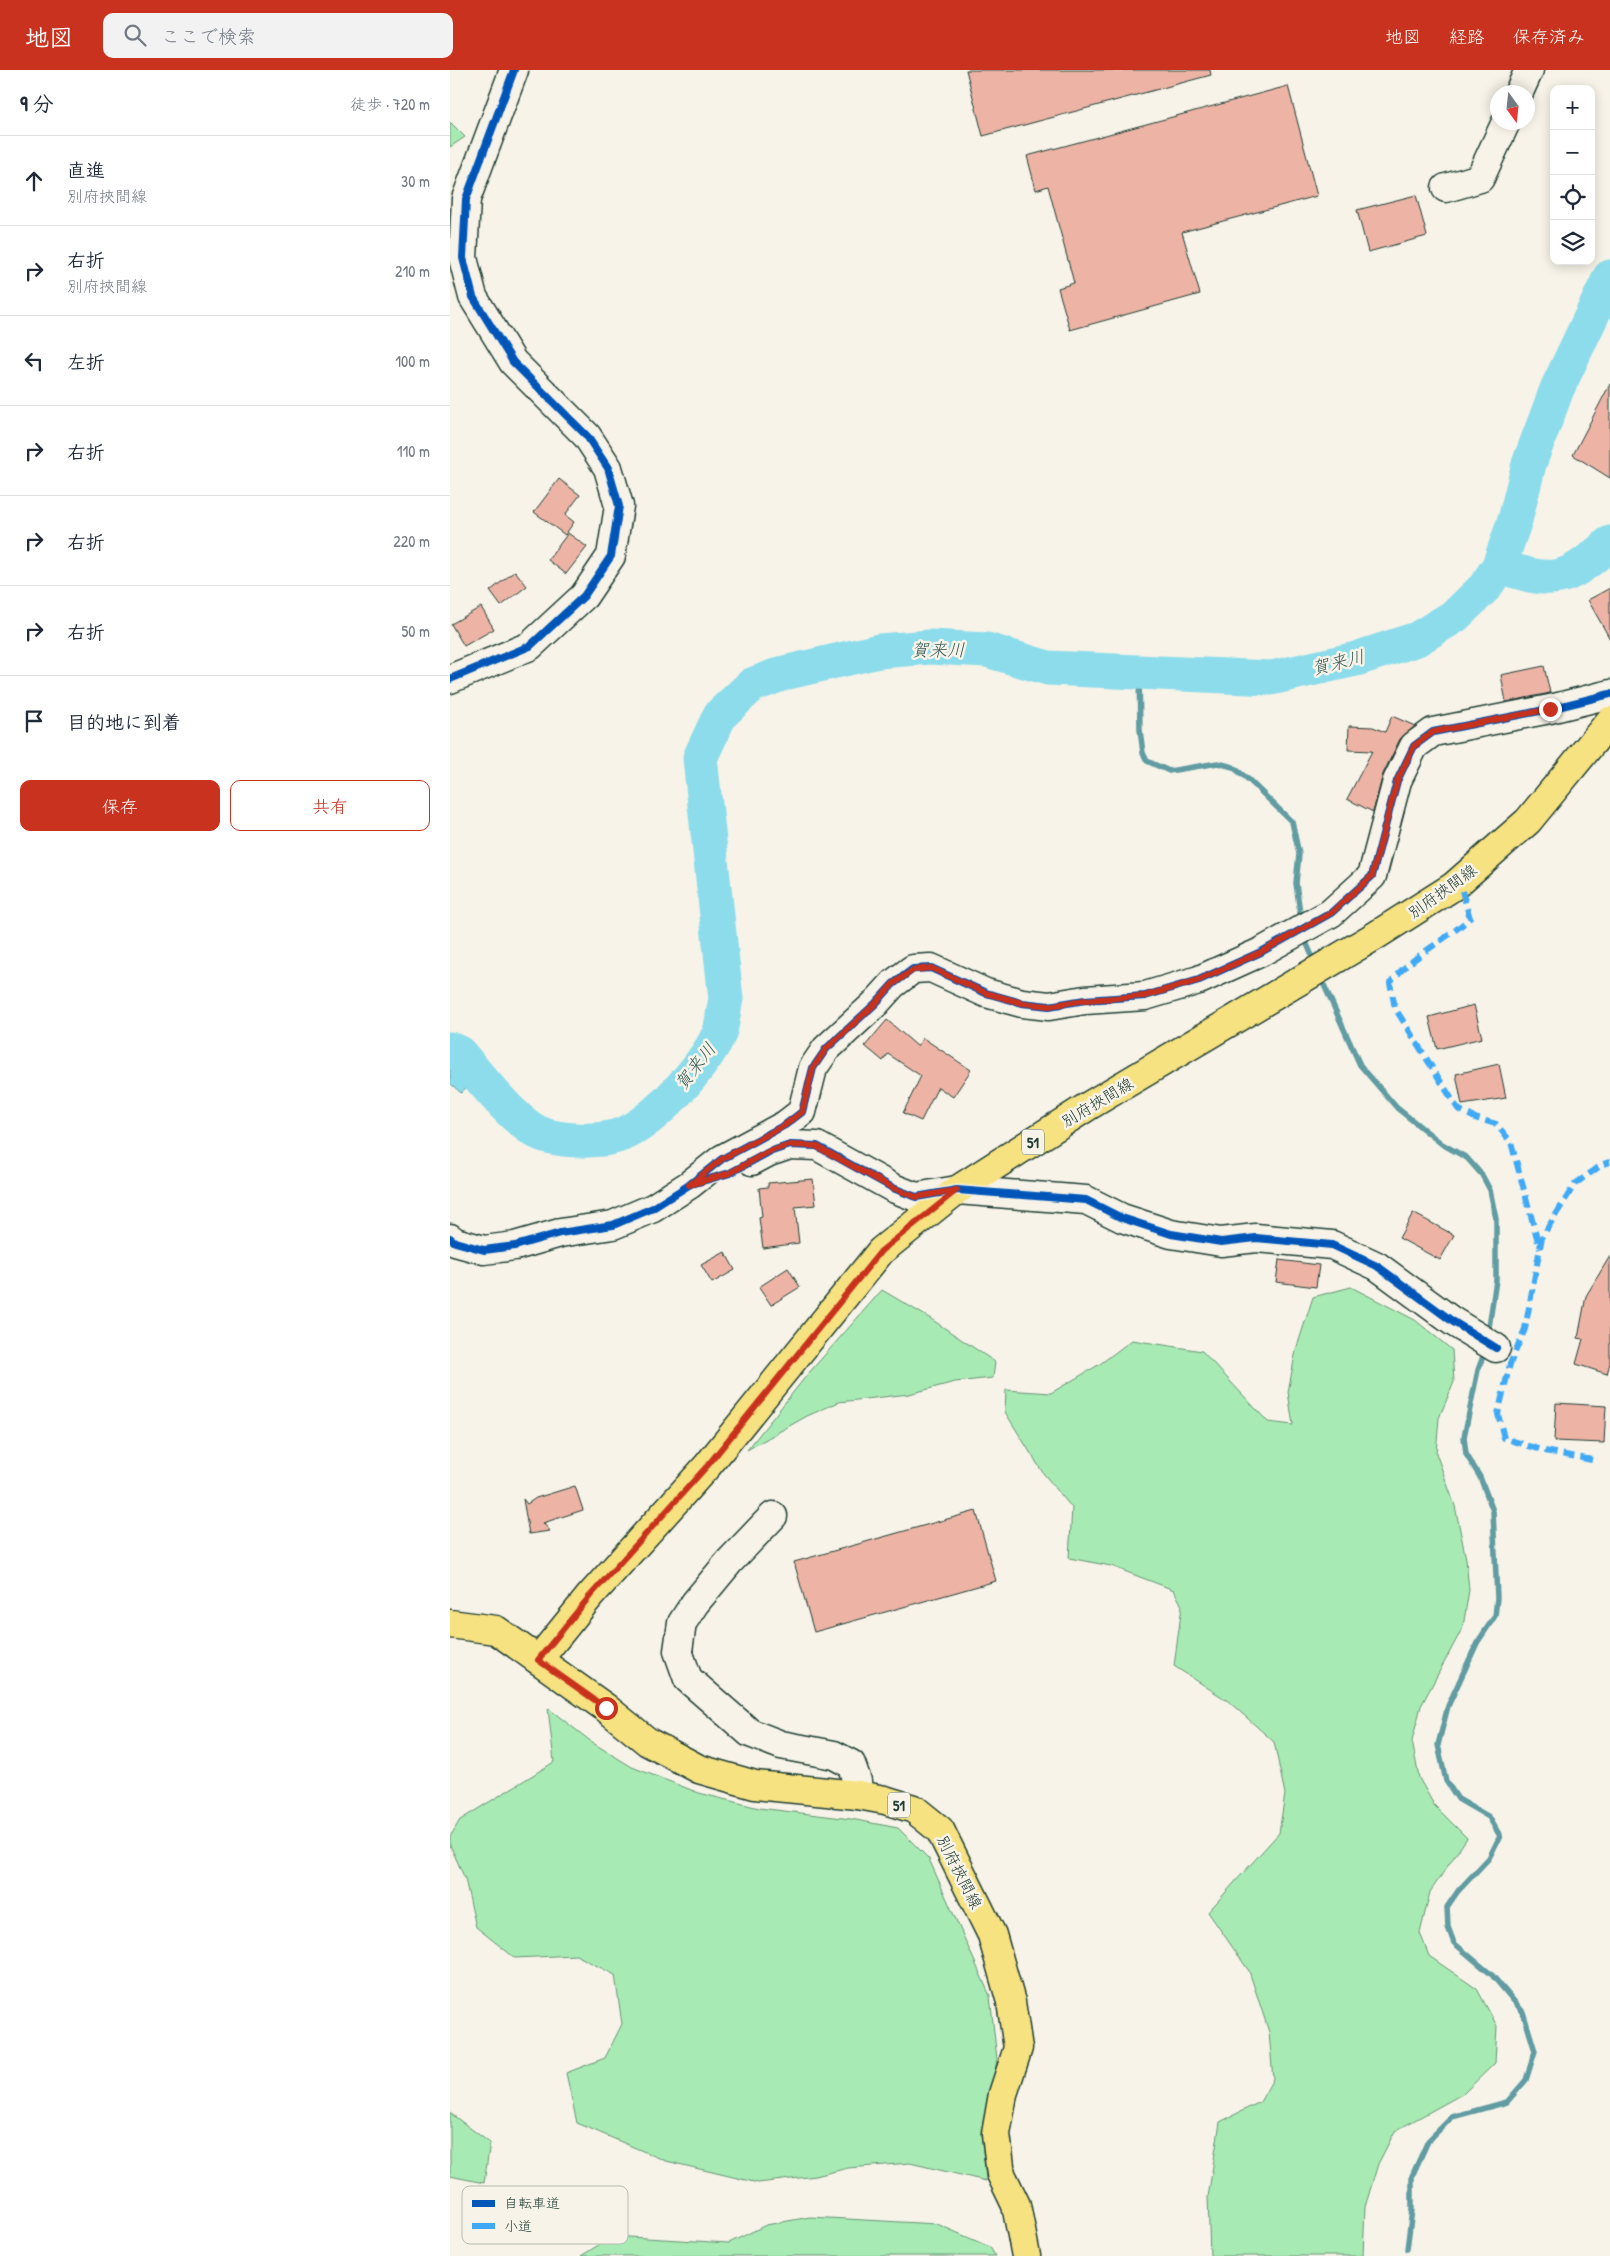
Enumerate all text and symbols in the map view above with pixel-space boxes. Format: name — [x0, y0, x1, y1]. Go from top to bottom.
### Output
search box — [103, 13, 453, 58]
text: 地図 — [25, 21, 73, 53]
icon: search — [121, 21, 149, 49]
text: ここで検索 — [161, 23, 256, 49]
text: 地図 — [1385, 24, 1421, 49]
text: 経路 — [1449, 24, 1485, 49]
text: 保存済み — [1513, 24, 1585, 49]
north arrow — [1490, 85, 1535, 130]
map controls — [1550, 85, 1595, 265]
button: + — [1550, 85, 1595, 130]
text: 9 分 — [20, 89, 54, 118]
text: 徒歩 · 720 m — [350, 93, 430, 115]
button: − — [1550, 130, 1595, 175]
text: 直進 — [67, 157, 105, 183]
icon: ahead — [20, 167, 48, 195]
text: 30 m — [401, 170, 430, 192]
button: locate — [1550, 175, 1595, 220]
text: 別府挾間線 — [67, 185, 147, 207]
button: layers — [1550, 220, 1595, 265]
text: 右折 — [67, 247, 105, 273]
icon: right — [20, 257, 48, 285]
text: 210 m — [395, 260, 430, 282]
text: 別府挾間線 — [67, 275, 147, 297]
icon: left — [20, 347, 48, 375]
text: 左折 — [67, 349, 105, 375]
text: 100 m — [395, 350, 430, 372]
icon: right — [20, 437, 48, 465]
text: 右折 — [67, 439, 105, 465]
text: 110 m — [397, 440, 430, 462]
icon: right — [20, 527, 48, 555]
text: 右折 — [67, 529, 105, 555]
text: 220 m — [393, 530, 430, 552]
icon: right — [20, 617, 48, 645]
text: 右折 — [67, 619, 105, 645]
text: 50 m — [402, 620, 430, 642]
water label: 賀来川 — [911, 637, 965, 662]
water label: 賀来川 — [1309, 643, 1367, 681]
route end — [1539, 698, 1562, 721]
icon: arrive — [20, 707, 48, 735]
text: 目的地に到着 — [67, 709, 181, 735]
button: 保存 — [20, 780, 220, 831]
button: 共有 — [230, 780, 430, 831]
street label: 別府挾間線 — [1403, 859, 1481, 923]
water label: 賀来川 — [669, 1037, 721, 1095]
street label: 別府挾間線 — [1057, 1072, 1137, 1132]
road number: 51 — [1022, 1130, 1044, 1154]
route start — [595, 1697, 618, 1720]
road number: 51 — [888, 1792, 910, 1818]
street label: 別府挾間線 — [932, 1831, 988, 1913]
legend — [462, 2186, 628, 2244]
text: 自転車道 — [504, 2193, 560, 2212]
text: 小道 — [504, 2216, 532, 2235]

